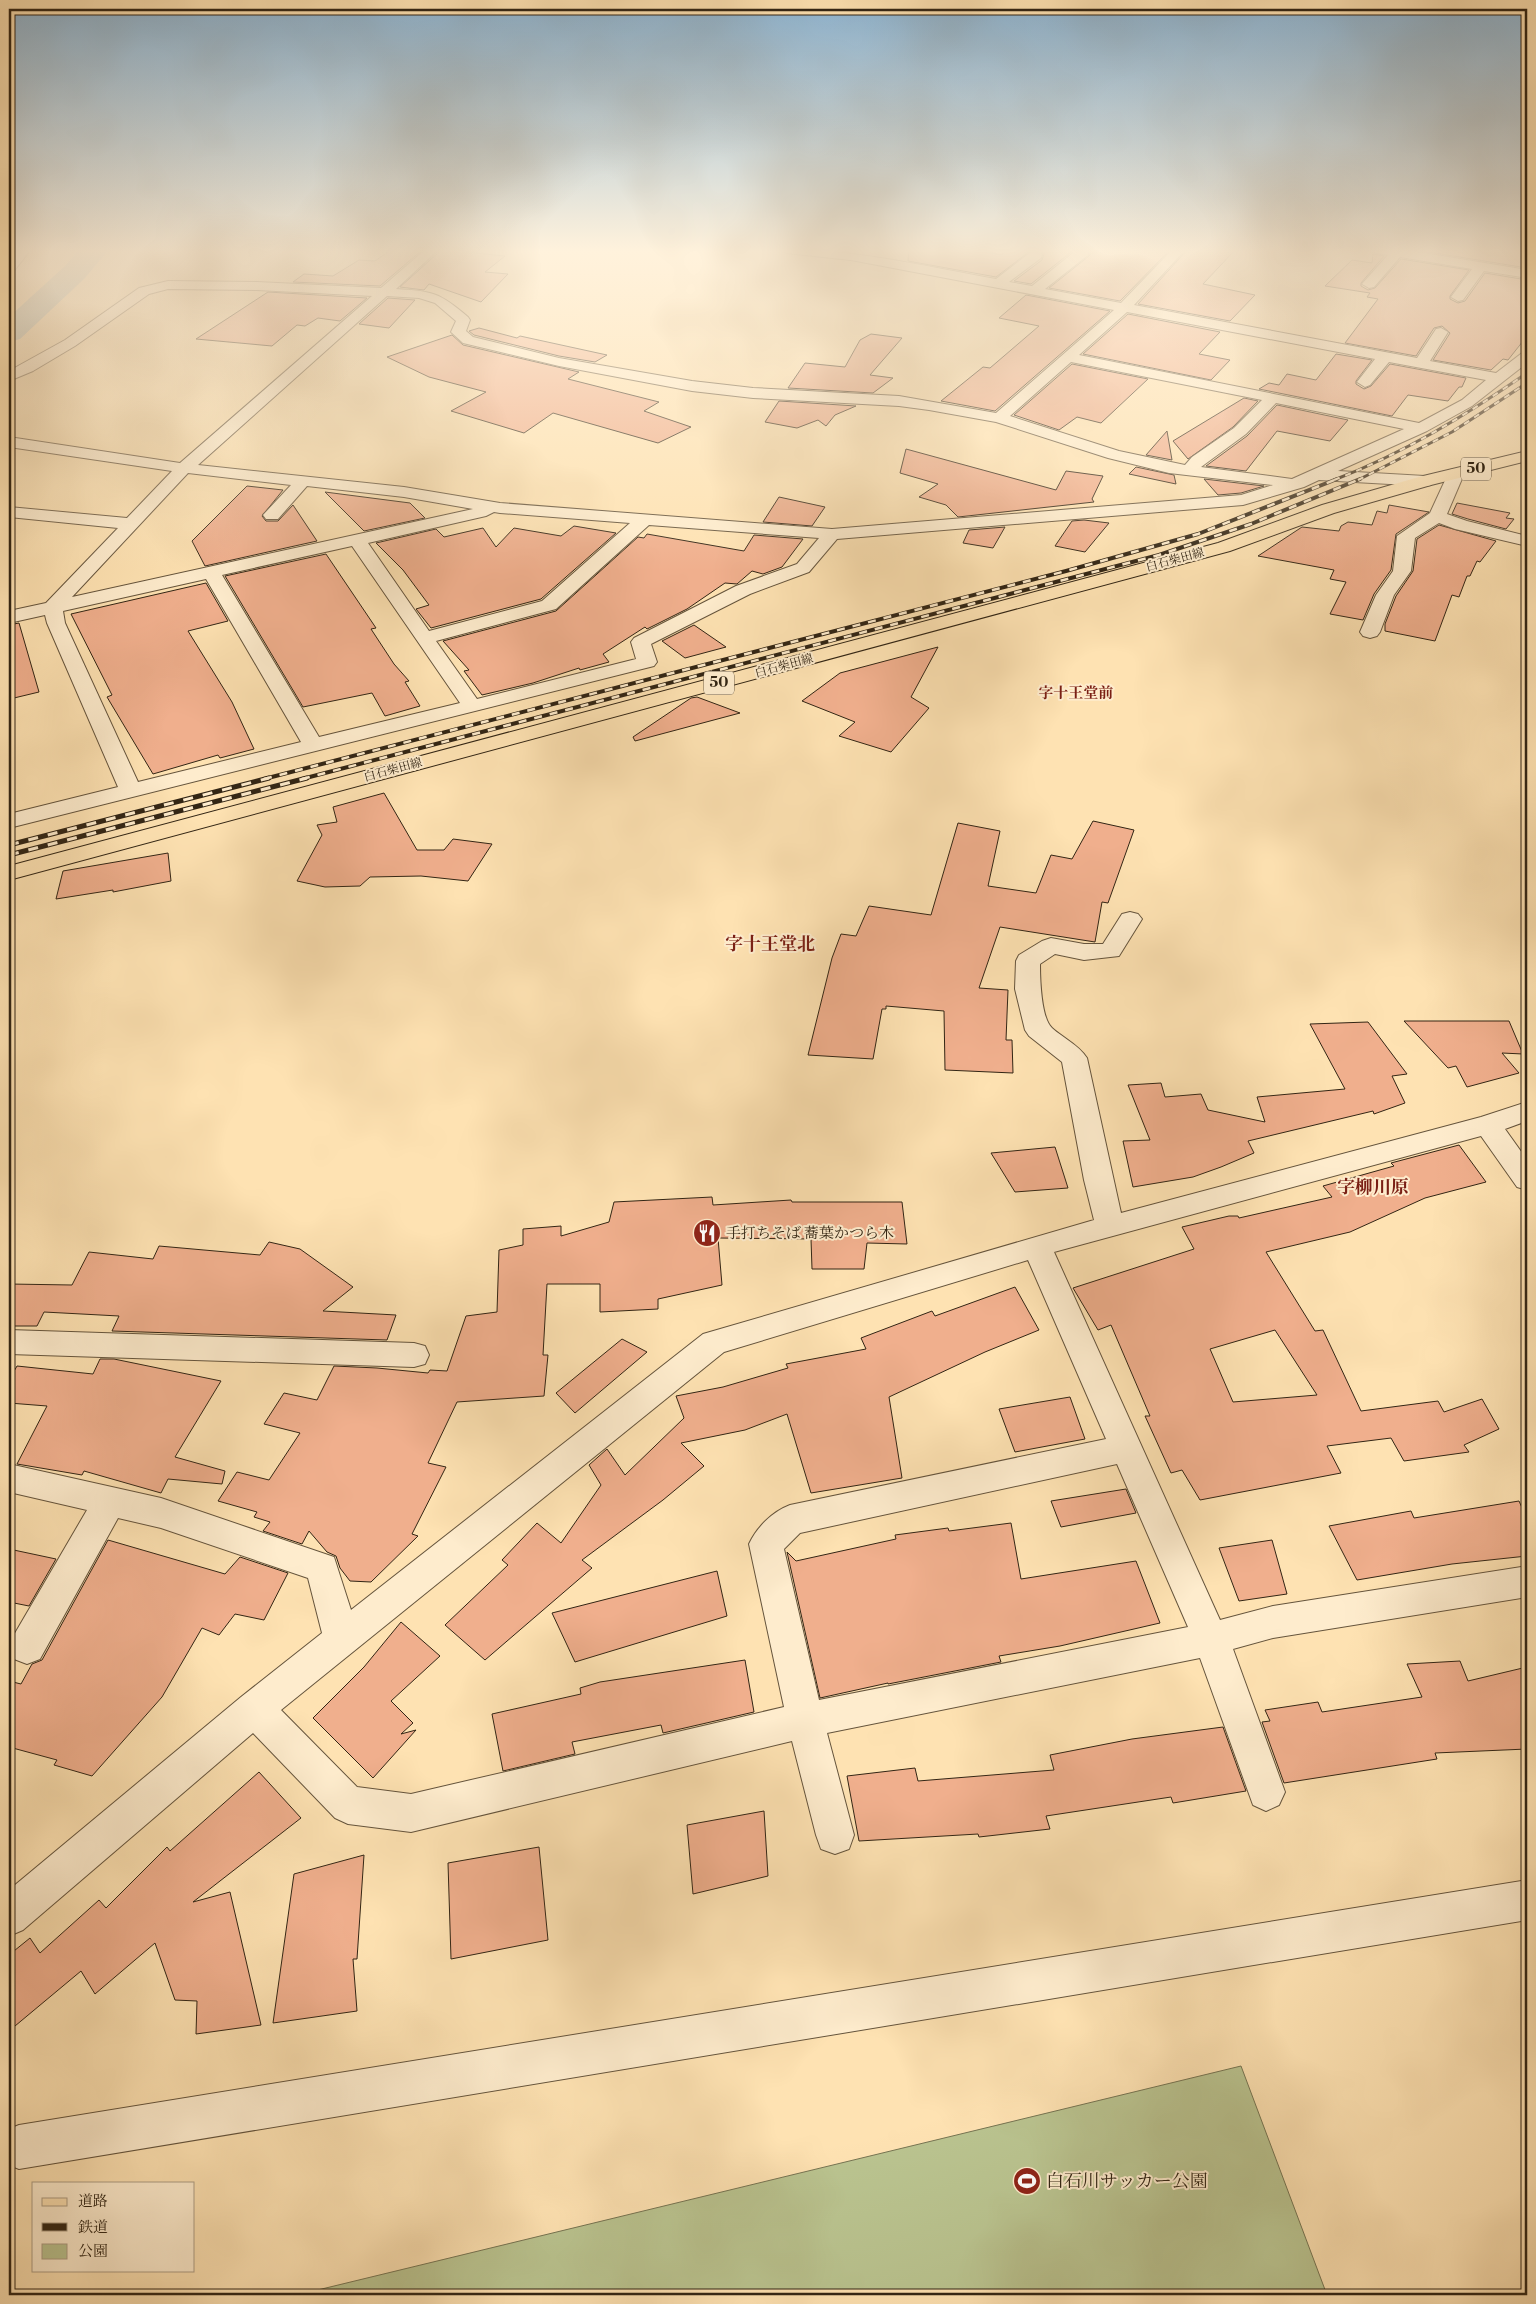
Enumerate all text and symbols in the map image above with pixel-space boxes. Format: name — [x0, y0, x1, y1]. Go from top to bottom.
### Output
road number: 50 — [1461, 458, 1491, 480]
street label: 白石柴田線 — [1144, 545, 1206, 575]
street label: 白石柴田線 — [753, 651, 815, 681]
road number: 50 — [704, 671, 734, 694]
district label: 字十王堂前 — [1038, 684, 1114, 703]
street label: 白石柴田線 — [362, 755, 424, 785]
district label: 字十王堂北 — [725, 933, 815, 956]
district label: 字柳川原 — [1337, 1176, 1409, 1199]
restaurant icon: 手打ちそば 蕎葉かつら木 — [692, 1218, 722, 1248]
place label: 手打ちそば 蕎葉かつら木 — [726, 1224, 894, 1243]
sports icon: 白石川サッカー公園 — [1012, 2166, 1042, 2196]
place label: 白石川サッカー公園 — [1046, 2170, 1208, 2193]
legend — [32, 2182, 195, 2272]
text: 道路 — [78, 2192, 108, 2211]
text: 鉄道 — [78, 2218, 108, 2237]
text: 公園 — [78, 2242, 108, 2261]

